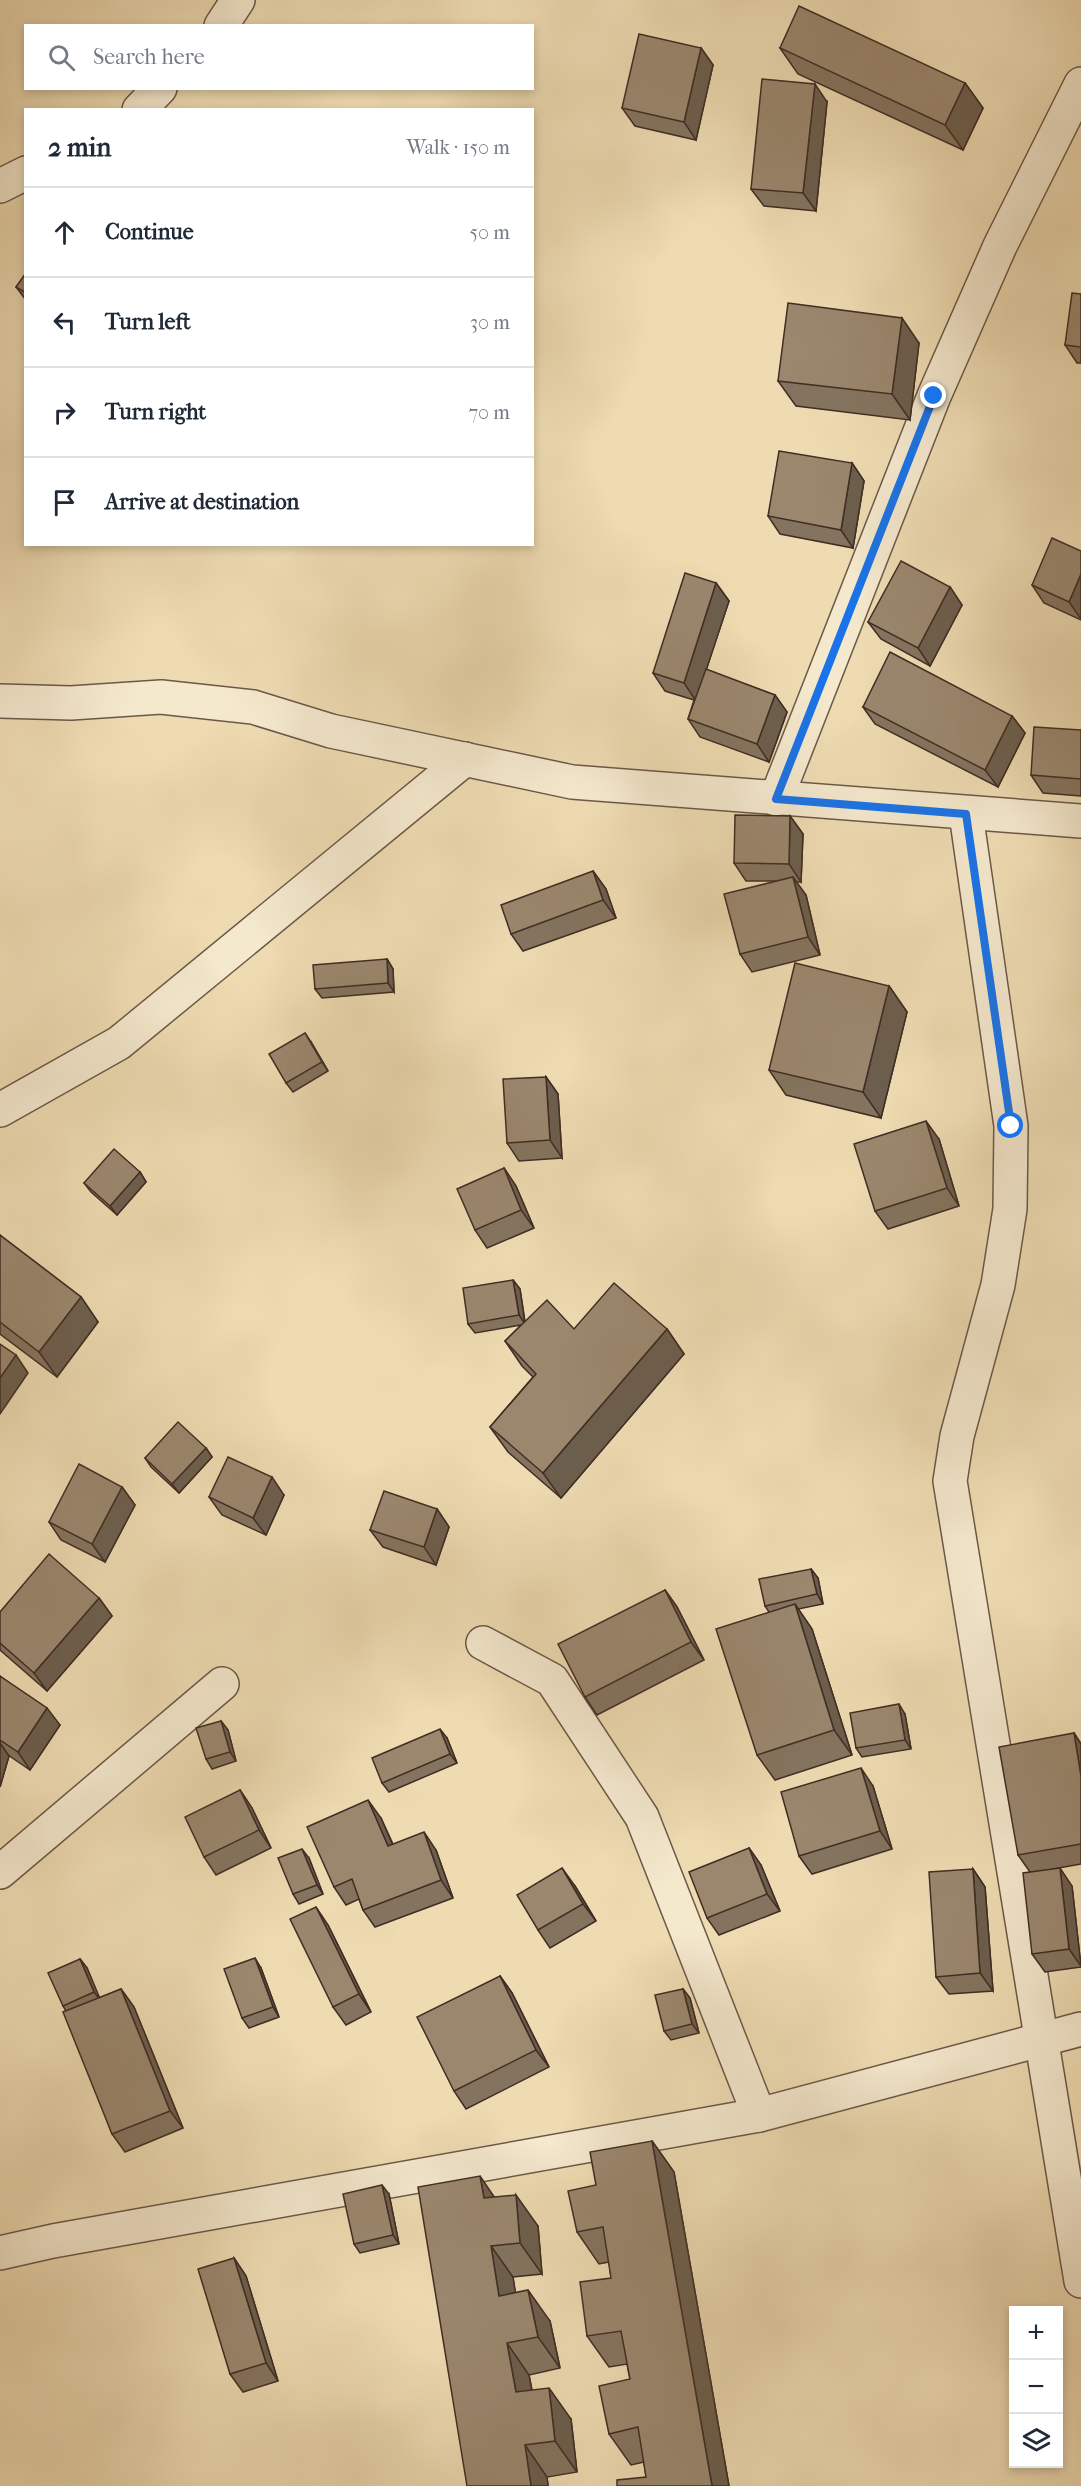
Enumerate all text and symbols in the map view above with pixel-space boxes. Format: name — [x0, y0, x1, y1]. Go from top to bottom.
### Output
search box — [24, 24, 534, 90]
icon: search — [45, 41, 78, 74]
text: Search here — [93, 44, 205, 70]
text: 2 min — [48, 132, 111, 163]
text: Walk · 150 m — [406, 136, 510, 159]
icon: ahead — [48, 216, 81, 249]
text: Continue — [105, 219, 194, 245]
text: 50 m — [469, 221, 510, 244]
icon: left — [48, 306, 81, 339]
text: Turn left — [105, 309, 191, 335]
text: 30 m — [470, 311, 510, 334]
route end — [920, 382, 946, 408]
icon: right — [48, 396, 81, 429]
text: Turn right — [105, 399, 206, 425]
text: 70 m — [468, 401, 510, 424]
icon: arrive — [48, 486, 81, 519]
text: Arrive at destination — [105, 489, 299, 515]
route start — [997, 1112, 1023, 1138]
map controls — [1009, 2306, 1063, 2468]
button: + — [1009, 2306, 1063, 2360]
button: − — [1009, 2360, 1063, 2414]
button: layers — [1009, 2414, 1063, 2468]

